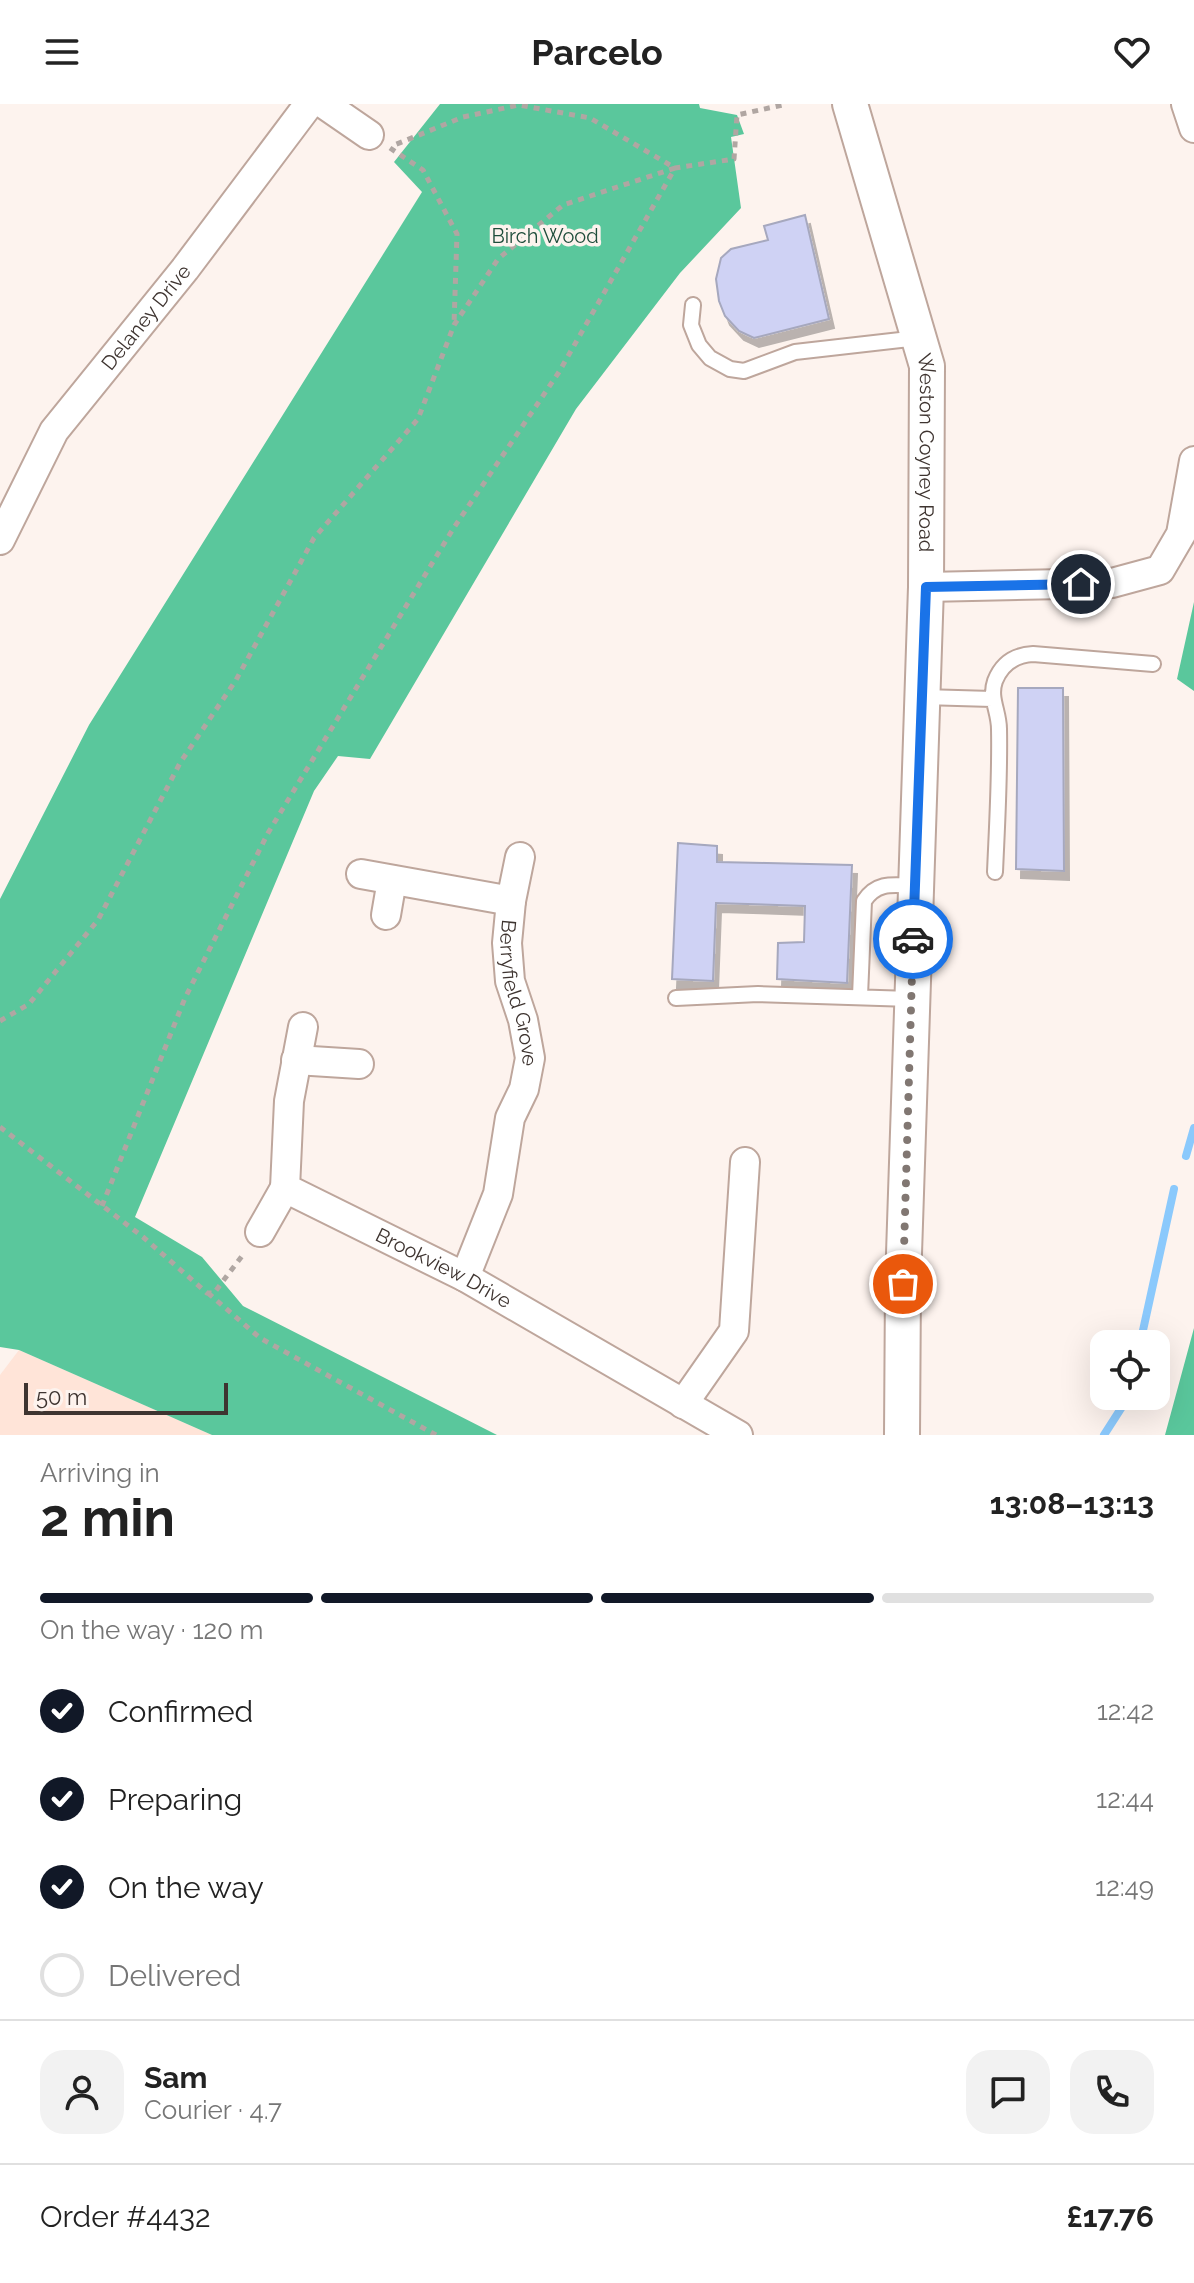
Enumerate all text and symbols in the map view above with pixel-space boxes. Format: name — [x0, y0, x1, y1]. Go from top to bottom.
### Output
icon: menu — [40, 30, 84, 74]
icon: heart — [1110, 30, 1154, 74]
text: Parcelo — [531, 31, 663, 73]
park label: Birch Wood — [491, 224, 599, 248]
street label: Delaney Drive — [96, 259, 196, 375]
street label: Weston Coyney Road — [912, 351, 941, 552]
pin — [1047, 550, 1115, 618]
icon: home — [1059, 562, 1103, 606]
courier — [873, 899, 953, 979]
icon: car — [891, 917, 935, 961]
street label: Berryfield Grove — [495, 919, 542, 1069]
street label: Brookview Drive — [372, 1223, 516, 1313]
pin — [869, 1250, 937, 1318]
icon: bag — [881, 1262, 925, 1306]
map controls — [1090, 1330, 1170, 1410]
button: locate — [1090, 1330, 1170, 1410]
scale bar — [24, 1379, 228, 1415]
text: 50 m — [36, 1384, 87, 1410]
text: Arriving in — [40, 1458, 160, 1488]
text: 13:08–13:13 — [990, 1486, 1154, 1521]
text: 2 min — [40, 1487, 175, 1548]
text: On the way · 120 m — [40, 1615, 264, 1645]
icon: check — [40, 1689, 84, 1733]
text: Confirmed — [108, 1694, 253, 1729]
text: 12:42 — [1097, 1696, 1154, 1726]
icon: check — [40, 1777, 84, 1821]
text: Preparing — [108, 1782, 242, 1817]
text: 12:44 — [1096, 1784, 1154, 1814]
icon: check — [40, 1865, 84, 1909]
text: On the way — [108, 1870, 264, 1905]
text: 12:49 — [1095, 1872, 1154, 1902]
text: Delivered — [108, 1958, 241, 1993]
button: person — [40, 2050, 124, 2134]
button: chat — [966, 2050, 1050, 2134]
button: phone — [1070, 2050, 1154, 2134]
text: Sam — [144, 2060, 207, 2095]
text: Courier · 4.7 — [144, 2095, 282, 2125]
text: Order #4432 — [40, 2199, 211, 2234]
text: £17.76 — [1066, 2199, 1154, 2234]

